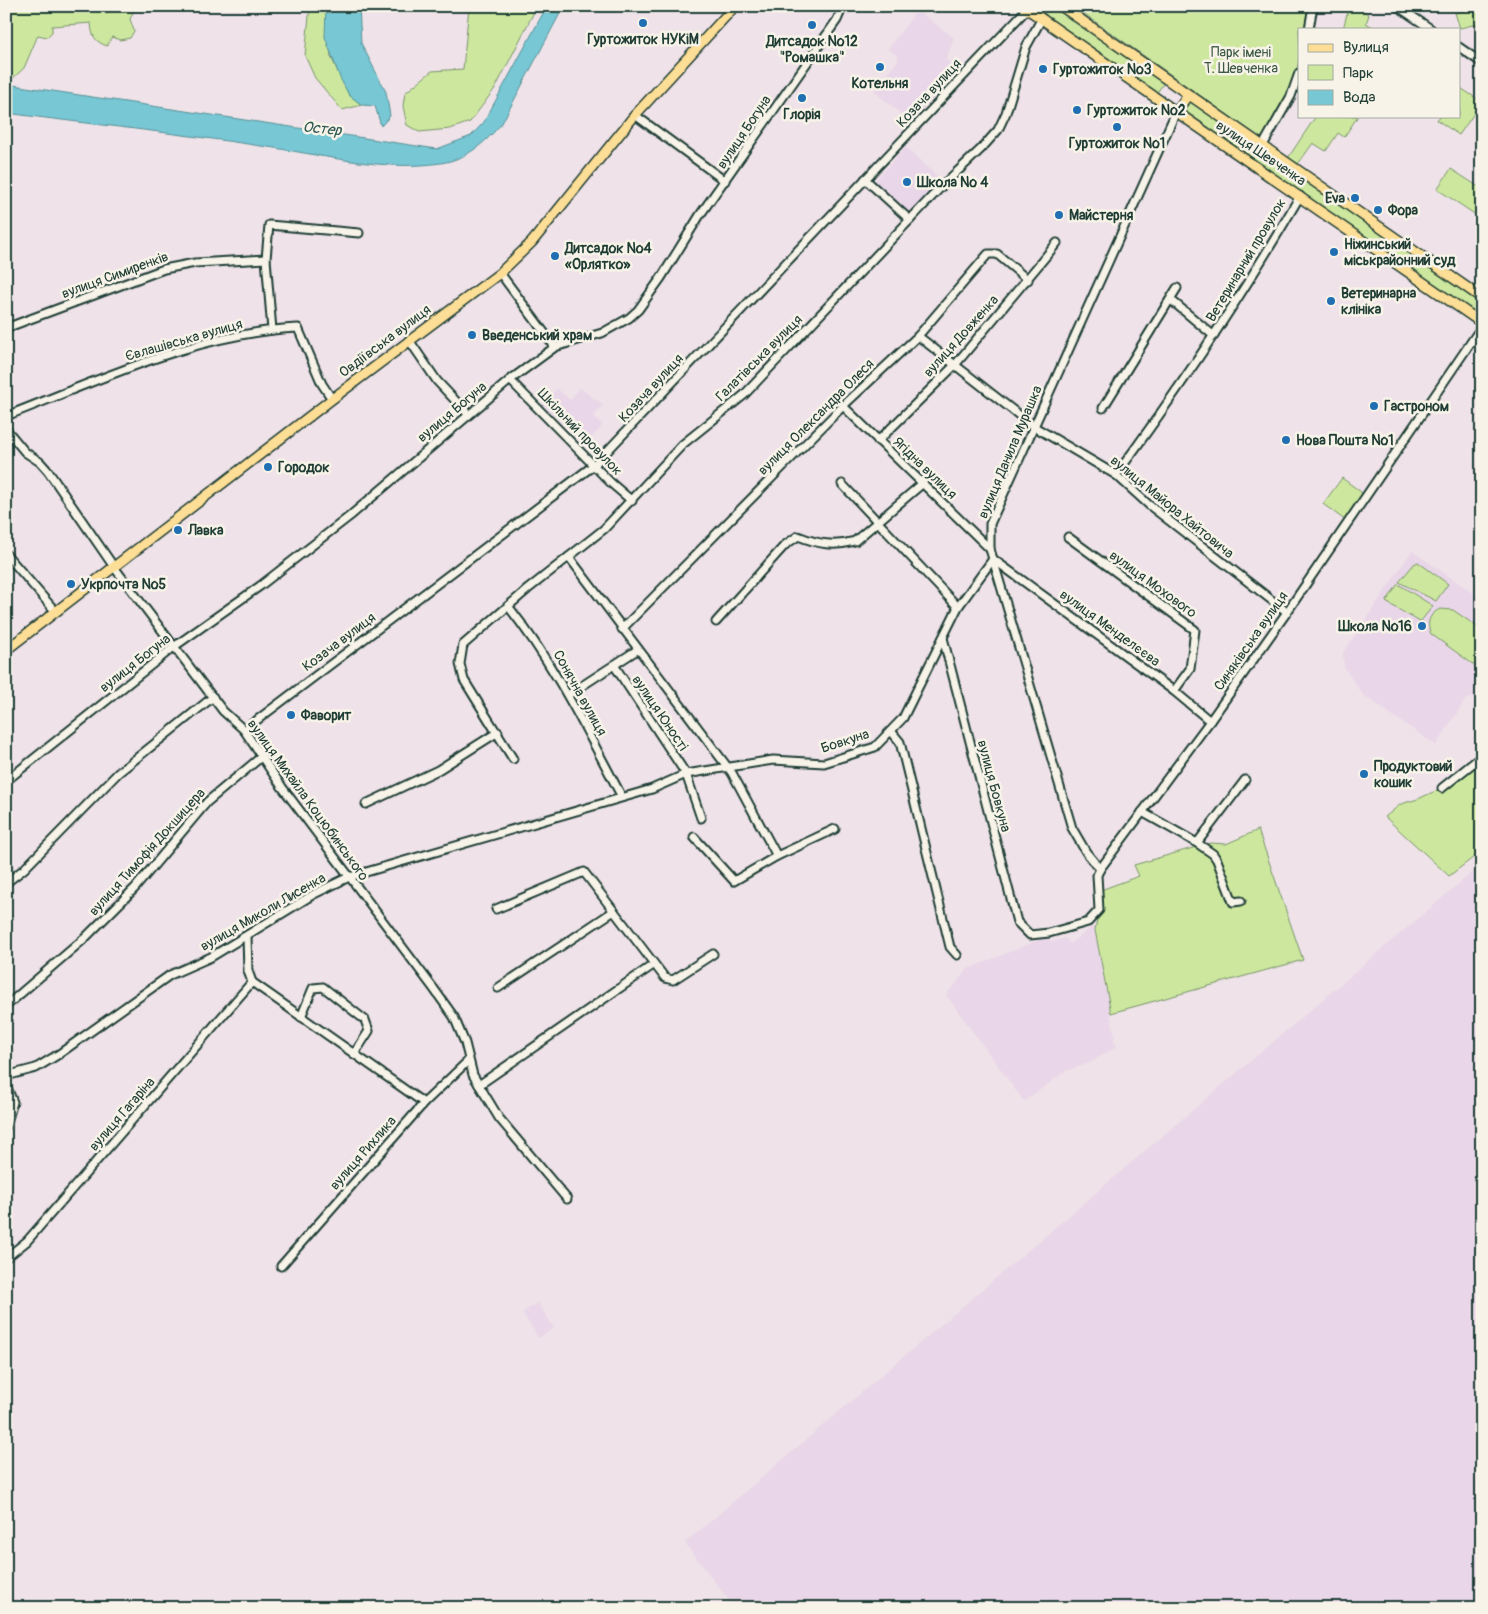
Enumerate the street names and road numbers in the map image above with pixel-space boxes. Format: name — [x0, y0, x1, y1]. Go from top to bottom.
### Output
street label: Козача вулиця — [893, 55, 965, 131]
street label: вулиця Богуна — [713, 92, 775, 172]
street label: вулиця Шевченка — [1213, 117, 1309, 189]
street label: Ветеринарний провулок — [1202, 195, 1290, 325]
street label: вулиця Симиренків — [59, 248, 171, 302]
street label: вулиця Довженка — [920, 292, 1002, 380]
street label: Овдіївська вулиця — [336, 301, 434, 381]
street label: Галатівська вулиця — [712, 311, 806, 405]
street label: Євлашівська вулиця — [124, 315, 244, 365]
street label: Козача вулиця — [615, 350, 687, 426]
street label: вулиця Олександра Олеся — [754, 355, 878, 479]
street label: вулиця Богуна — [414, 378, 490, 446]
street label: вулиця Данила Мурашка — [974, 383, 1046, 521]
street label: Шкільний провулок — [534, 385, 626, 479]
street label: Ягідна вулиця — [890, 433, 960, 503]
street label: вулиця Майора Хайтовича — [1107, 452, 1237, 562]
street label: вулиця Мохового — [1106, 547, 1200, 622]
street label: вулиця Менделєєва — [1056, 586, 1164, 670]
street label: Синяківська вулиця — [1210, 588, 1292, 694]
street label: Козача вулиця — [299, 609, 379, 675]
street label: вулиця Богуна — [96, 630, 174, 696]
street label: Сонячна вулиця — [549, 647, 611, 739]
street label: вулиця Юності — [628, 672, 692, 755]
street label: вулиця Михайла Коцюбинського — [244, 716, 373, 884]
street label: Бовкуна — [819, 725, 871, 757]
street label: вулиця Бовкуна — [974, 738, 1014, 834]
street label: вулиця Тимофія Докшицера — [85, 785, 209, 919]
street label: вулиця Миколи Лисенка — [197, 869, 329, 955]
street label: вулиця Гагаріна — [85, 1074, 159, 1154]
street label: вулиця Рихлика — [326, 1113, 400, 1193]

